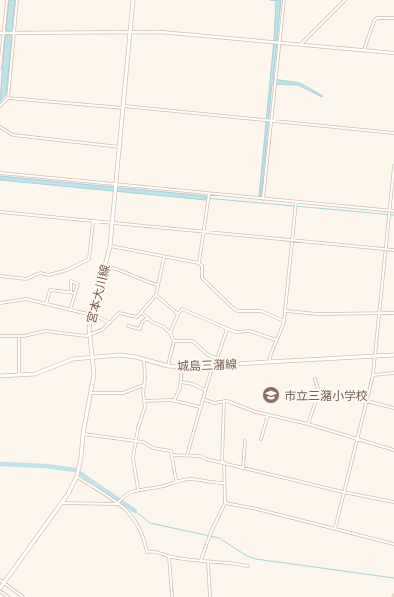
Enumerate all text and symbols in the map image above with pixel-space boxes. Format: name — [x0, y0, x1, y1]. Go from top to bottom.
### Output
street label: 宮本大川線 — [83, 263, 113, 325]
street label: 城島三潴線 — [177, 356, 237, 374]
school or university icon: 市立三潴小学校 — [261, 385, 281, 405]
place label: 市立三潴小学校 — [284, 388, 368, 403]

